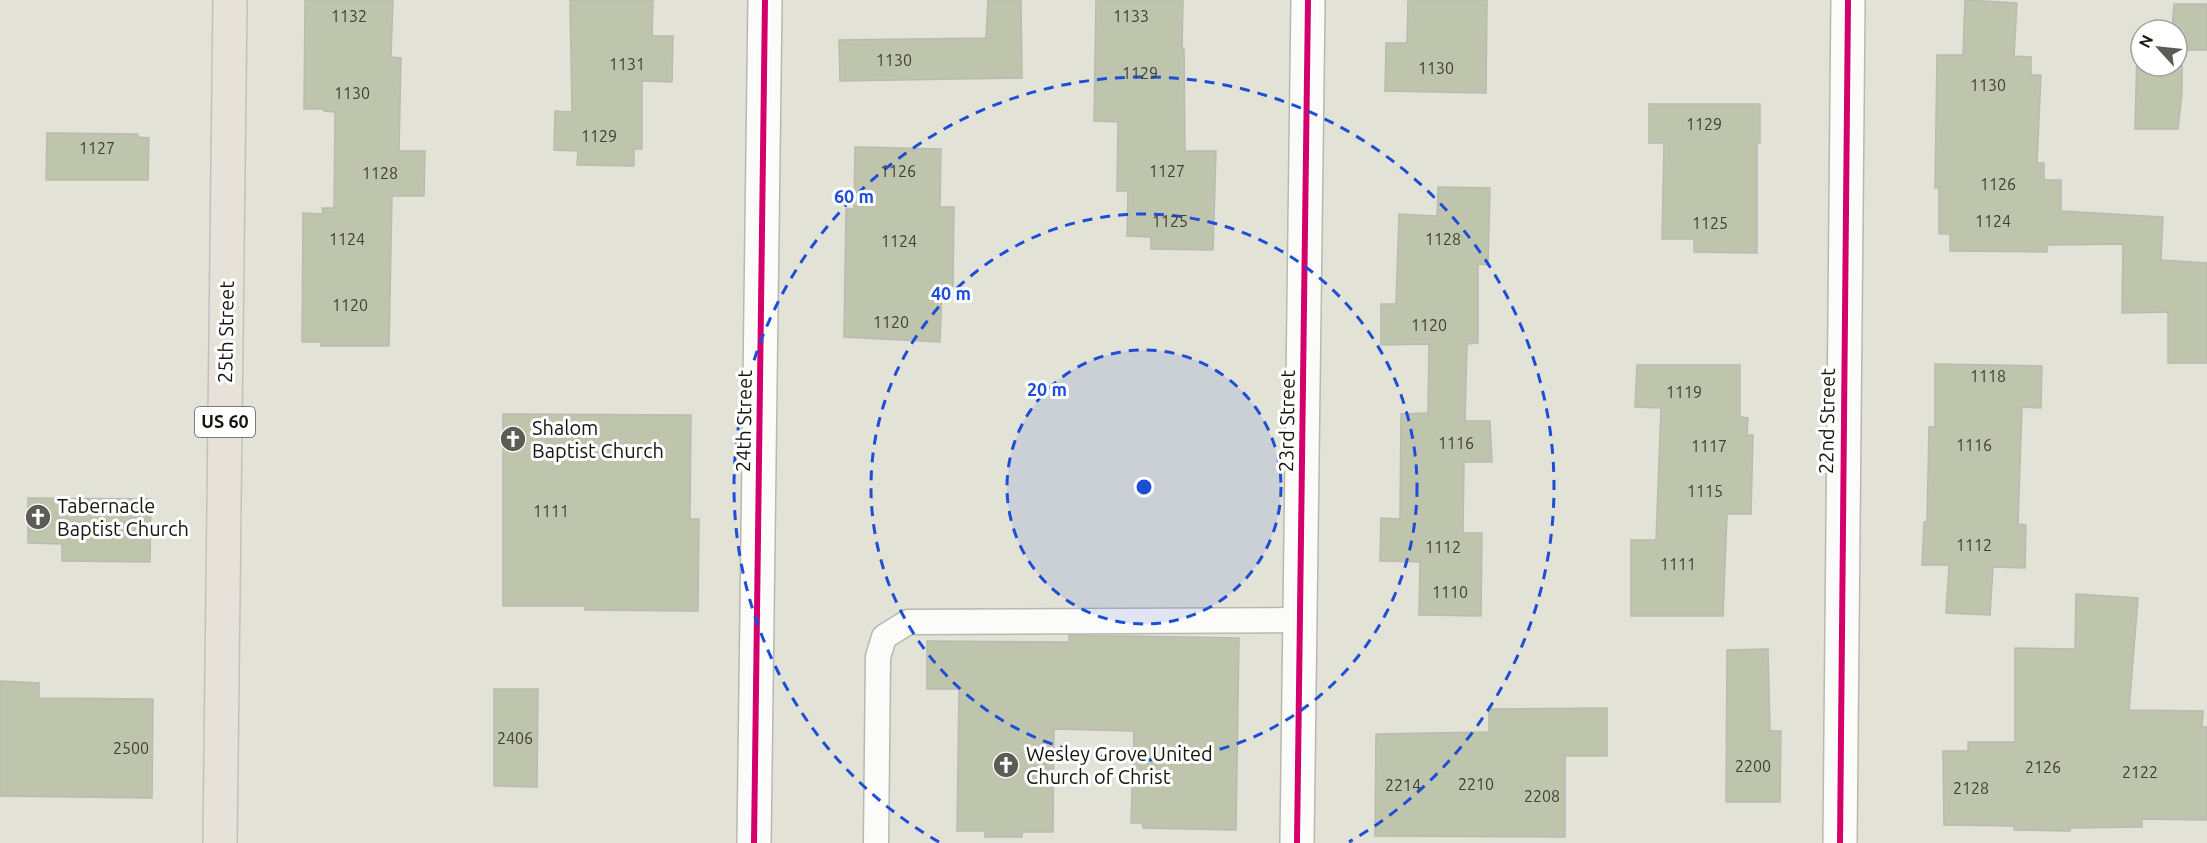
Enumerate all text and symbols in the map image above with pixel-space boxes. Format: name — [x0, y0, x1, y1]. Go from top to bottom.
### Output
house number: 1132 — [331, 7, 367, 25]
house number: 1133 — [1113, 7, 1149, 25]
north arrow — [2129, 18, 2189, 78]
text: N — [2135, 32, 2156, 51]
house number: 1130 — [876, 51, 912, 69]
house number: 1131 — [609, 55, 645, 73]
house number: 1130 — [1418, 59, 1454, 77]
house number: 1129 — [1122, 64, 1158, 82]
house number: 1130 — [1970, 76, 2006, 94]
house number: 1130 — [334, 84, 370, 102]
house number: 1129 — [1686, 115, 1722, 133]
house number: 1129 — [581, 127, 617, 145]
house number: 1127 — [79, 139, 115, 157]
house number: 1126 — [880, 162, 916, 180]
house number: 1127 — [1149, 162, 1185, 180]
house number: 1128 — [362, 164, 398, 182]
house number: 1126 — [1980, 175, 2016, 193]
text: 60 m — [834, 186, 874, 206]
house number: 1125 — [1152, 212, 1188, 230]
house number: 1124 — [1975, 212, 2011, 230]
house number: 1125 — [1692, 214, 1728, 232]
house number: 1124 — [329, 230, 365, 248]
house number: 1128 — [1425, 230, 1461, 248]
house number: 1124 — [881, 232, 917, 250]
street label: 25th Street — [213, 281, 238, 383]
text: 40 m — [931, 283, 971, 303]
house number: 1120 — [332, 296, 368, 314]
house number: 1120 — [873, 313, 909, 331]
house number: 1120 — [1411, 316, 1447, 334]
house number: 1118 — [1970, 367, 2006, 385]
street label: 22nd Street — [1814, 368, 1839, 474]
street label: 24th Street — [731, 370, 756, 472]
street label: 23rd Street — [1274, 370, 1299, 472]
text: 20 m — [1027, 379, 1067, 399]
house number: 1119 — [1666, 383, 1702, 401]
road number: US 60 — [195, 407, 255, 437]
place label: Shalom Baptist Church — [532, 416, 664, 462]
church icon: Shalom Baptist Church — [498, 424, 528, 454]
house number: 1116 — [1438, 434, 1474, 452]
house number: 1116 — [1956, 436, 1992, 454]
house number: 1117 — [1691, 437, 1727, 455]
centre of rings — [1134, 477, 1154, 497]
house number: 1115 — [1687, 482, 1723, 500]
place label: Tabernacle Baptist Church — [57, 494, 189, 540]
church icon: Tabernacle Baptist Church — [23, 502, 53, 532]
house number: 1111 — [533, 502, 569, 520]
house number: 1112 — [1956, 536, 1992, 554]
house number: 1112 — [1425, 538, 1461, 556]
house number: 1111 — [1660, 555, 1696, 573]
house number: 1110 — [1432, 583, 1468, 601]
house number: 2406 — [497, 729, 533, 747]
house number: 2500 — [113, 739, 149, 757]
place label: Wesley Grove United Church of Christ — [1026, 742, 1213, 788]
church icon: Wesley Grove United Church of Christ — [991, 750, 1021, 780]
house number: 2200 — [1735, 757, 1771, 775]
house number: 2126 — [2025, 758, 2061, 776]
house number: 2122 — [2122, 763, 2158, 781]
house number: 2210 — [1458, 775, 1494, 793]
house number: 2214 — [1385, 776, 1421, 794]
house number: 2128 — [1953, 779, 1989, 797]
house number: 2208 — [1524, 787, 1560, 805]

